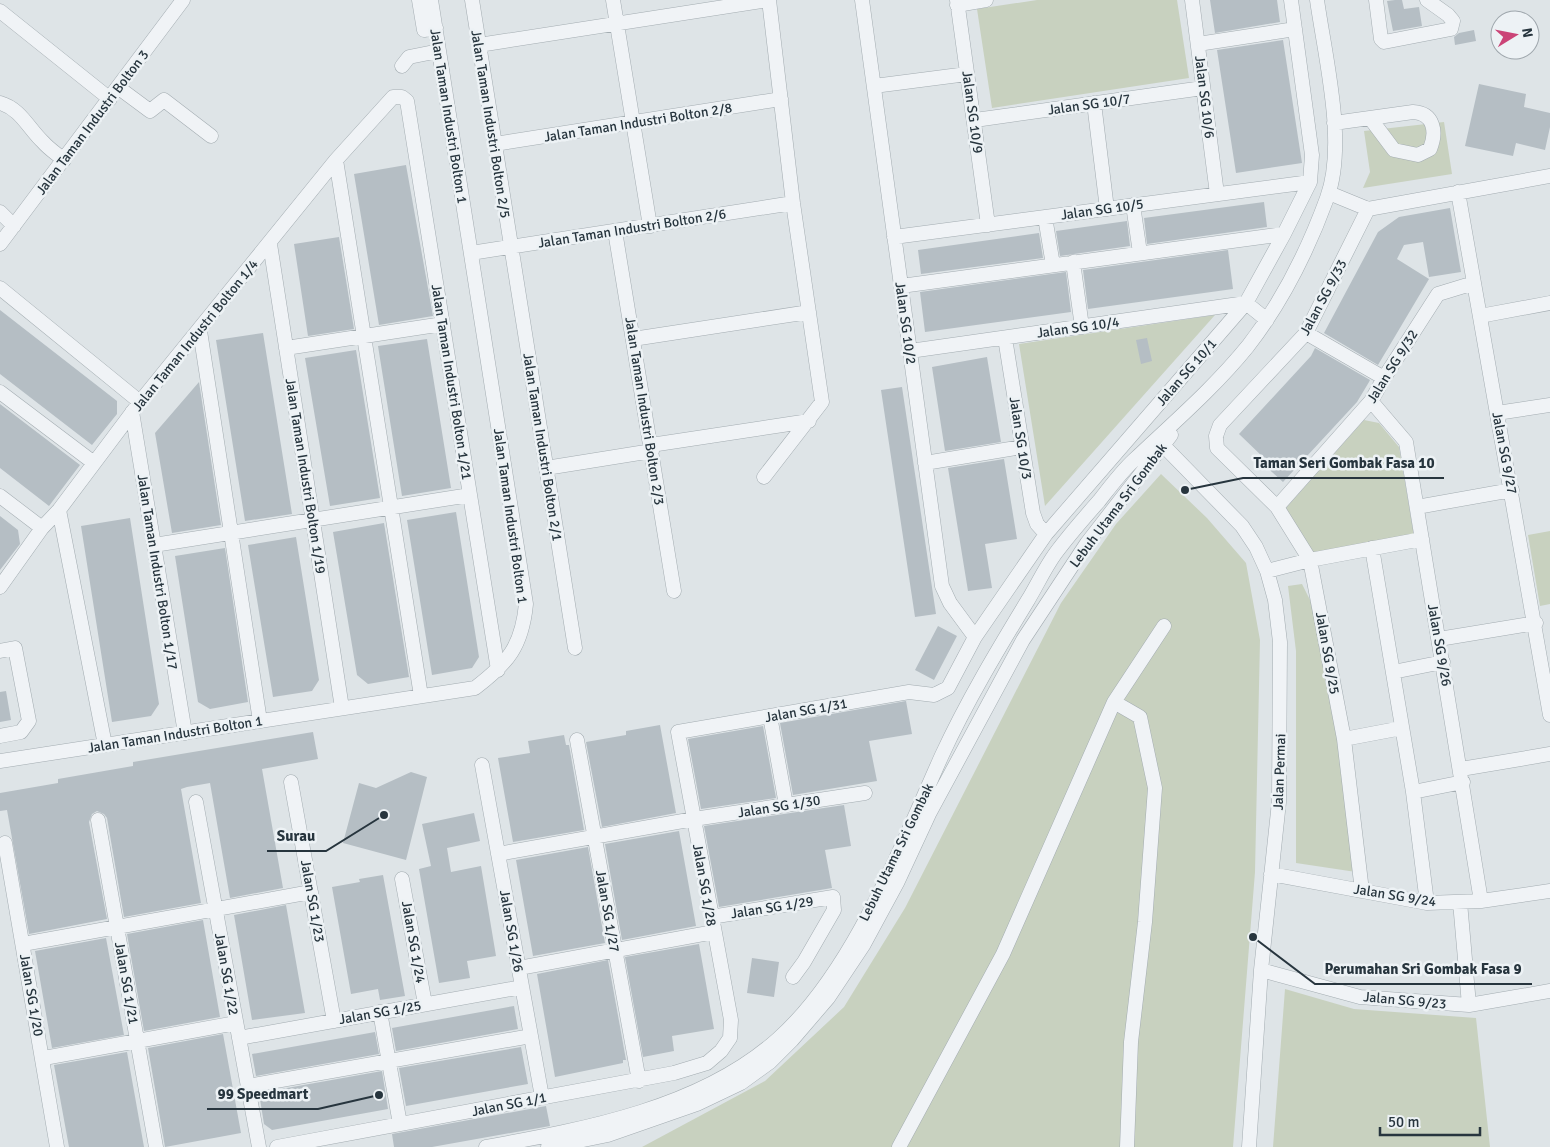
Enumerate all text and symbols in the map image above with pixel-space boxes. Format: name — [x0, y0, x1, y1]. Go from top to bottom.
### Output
north arrow — [1490, 10, 1540, 60]
street label: Jalan Taman Industri Bolton 1 — [426, 27, 471, 205]
text: N — [1518, 27, 1537, 39]
street label: Jalan Taman Industri Bolton 2/5 — [467, 29, 514, 219]
street label: Jalan Taman Industri Bolton 3 — [32, 47, 152, 198]
street label: Jalan SG 10/6 — [1191, 55, 1218, 139]
street label: Jalan SG 10/9 — [958, 70, 987, 155]
street label: Jalan SG 10/7 — [1047, 90, 1132, 119]
street label: Jalan Taman Industri Bolton 2/8 — [543, 99, 733, 146]
street label: Jalan SG 10/5 — [1060, 195, 1145, 224]
street label: Jalan Taman Industri Bolton 2/6 — [537, 205, 727, 252]
street label: Jalan Taman Industri Bolton 1/4 — [129, 256, 262, 415]
street label: Jalan SG 9/33 — [1296, 256, 1351, 338]
street label: Jalan SG 10/2 — [891, 281, 920, 366]
street label: Jalan Taman Industri Bolton 1/21 — [428, 283, 475, 481]
street label: Jalan SG 10/4 — [1036, 313, 1121, 342]
street label: Jalan Taman Industri Bolton 2/3 — [621, 316, 668, 506]
street label: Jalan SG 9/32 — [1363, 326, 1422, 406]
street label: Jalan SG 10/1 — [1153, 335, 1220, 409]
street label: Jalan Taman Industri Bolton 2/1 — [519, 352, 566, 542]
street label: Jalan Taman Industri Bolton 1/19 — [282, 377, 329, 575]
street label: Jalan SG 10/3 — [1006, 396, 1035, 481]
street label: Jalan SG 9/27 — [1488, 411, 1521, 496]
street label: Jalan Taman Industri Bolton 1 — [490, 427, 531, 605]
street label: Lebuh Utama Sri Gombak — [1066, 440, 1171, 571]
callout: Taman Seri Gombak Fasa 10 — [1243, 448, 1444, 478]
text: Taman Seri Gombak Fasa 10 — [1253, 454, 1435, 472]
street label: Jalan Taman Industri Bolton 1/17 — [134, 473, 181, 671]
street label: Jalan SG 9/26 — [1424, 603, 1455, 688]
street label: Jalan SG 9/25 — [1312, 611, 1343, 696]
street label: Jalan SG 1/31 — [764, 695, 849, 726]
street label: Jalan Taman Industri Bolton 1 — [86, 712, 264, 757]
street label: Jalan Permai — [1270, 733, 1289, 811]
street label: Lebuh Utama Sri Gombak — [856, 780, 937, 924]
street label: Jalan SG 1/30 — [737, 792, 822, 821]
callout: Surau — [267, 821, 326, 851]
text: Surau — [277, 827, 315, 845]
street label: Jalan SG 1/28 — [689, 843, 720, 928]
street label: Jalan SG 1/23 — [297, 859, 328, 944]
street label: Jalan SG 1/27 — [592, 869, 623, 954]
street label: Jalan SG 9/24 — [1352, 881, 1438, 910]
street label: Jalan SG 1/26 — [496, 889, 527, 974]
street label: Jalan SG 1/29 — [730, 893, 815, 922]
street label: Jalan SG 1/24 — [398, 900, 429, 985]
street label: Jalan SG 1/22 — [211, 932, 242, 1017]
street label: Jalan SG 1/21 — [111, 941, 142, 1026]
street label: Jalan SG 1/20 — [16, 953, 47, 1038]
callout: Perumahan Sri Gombak Fasa 9 — [1315, 954, 1532, 984]
text: Perumahan Sri Gombak Fasa 9 — [1324, 960, 1522, 978]
street label: Jalan SG 9/23 — [1363, 988, 1447, 1013]
street label: Jalan SG 1/25 — [338, 997, 423, 1028]
callout: 99 Speedmart — [207, 1079, 318, 1109]
text: 99 Speedmart — [218, 1085, 309, 1103]
street label: Jalan SG 1/1 — [470, 1089, 548, 1120]
scale bar — [1380, 1104, 1480, 1136]
text: 50 m — [1388, 1113, 1419, 1131]

